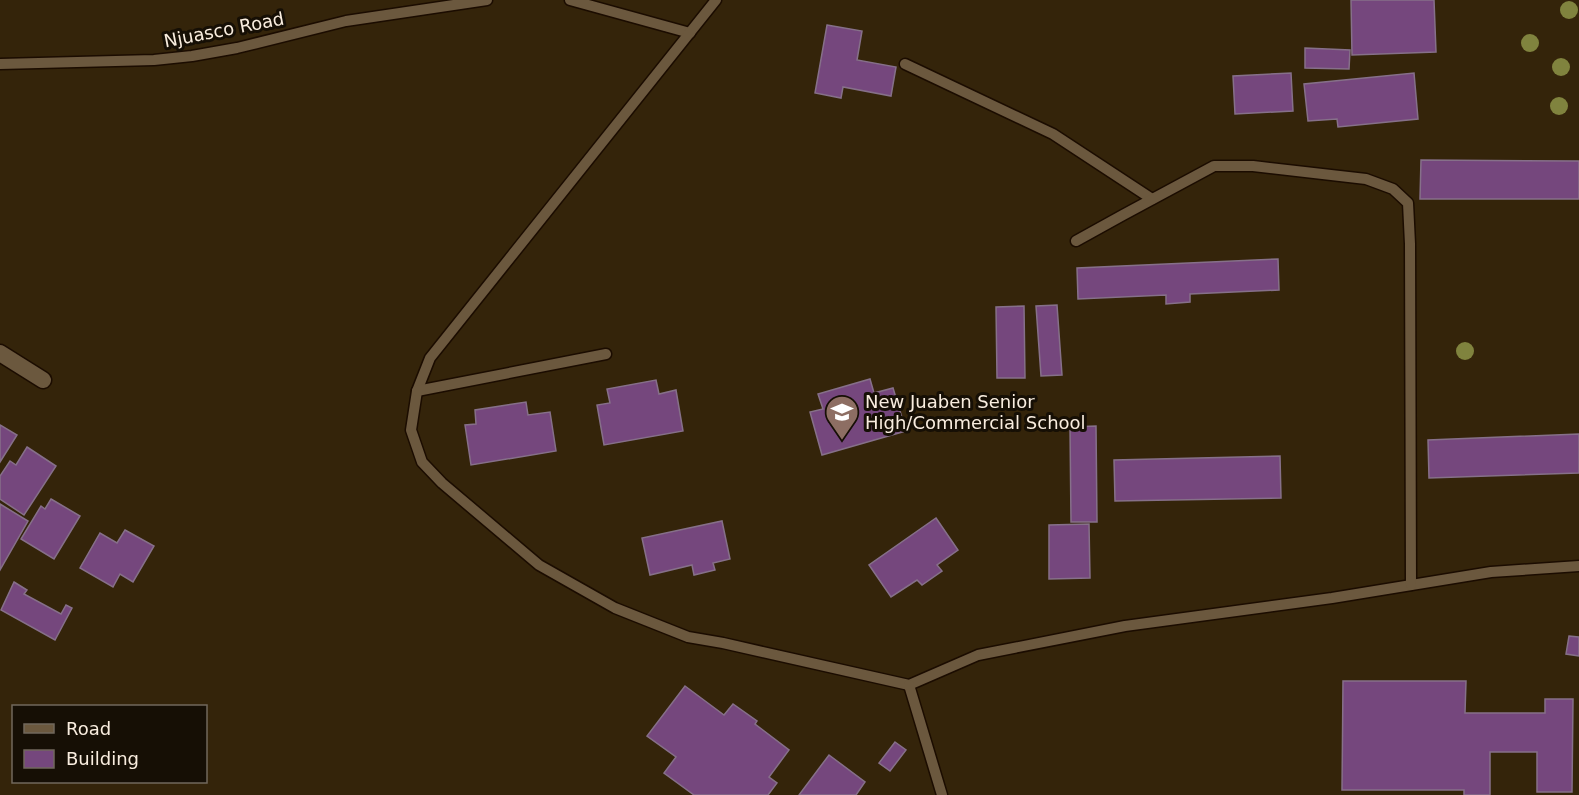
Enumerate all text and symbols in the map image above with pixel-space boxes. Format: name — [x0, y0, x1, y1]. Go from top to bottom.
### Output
street label: Njuasco Road — [162, 8, 286, 51]
place label: New Juaben Senior High/Commercial School — [865, 391, 1086, 433]
school or university icon: New Juaben Senior High/Commercial School — [824, 394, 860, 441]
legend — [12, 705, 207, 783]
text: Road — [66, 718, 111, 739]
text: Building — [66, 748, 139, 769]

